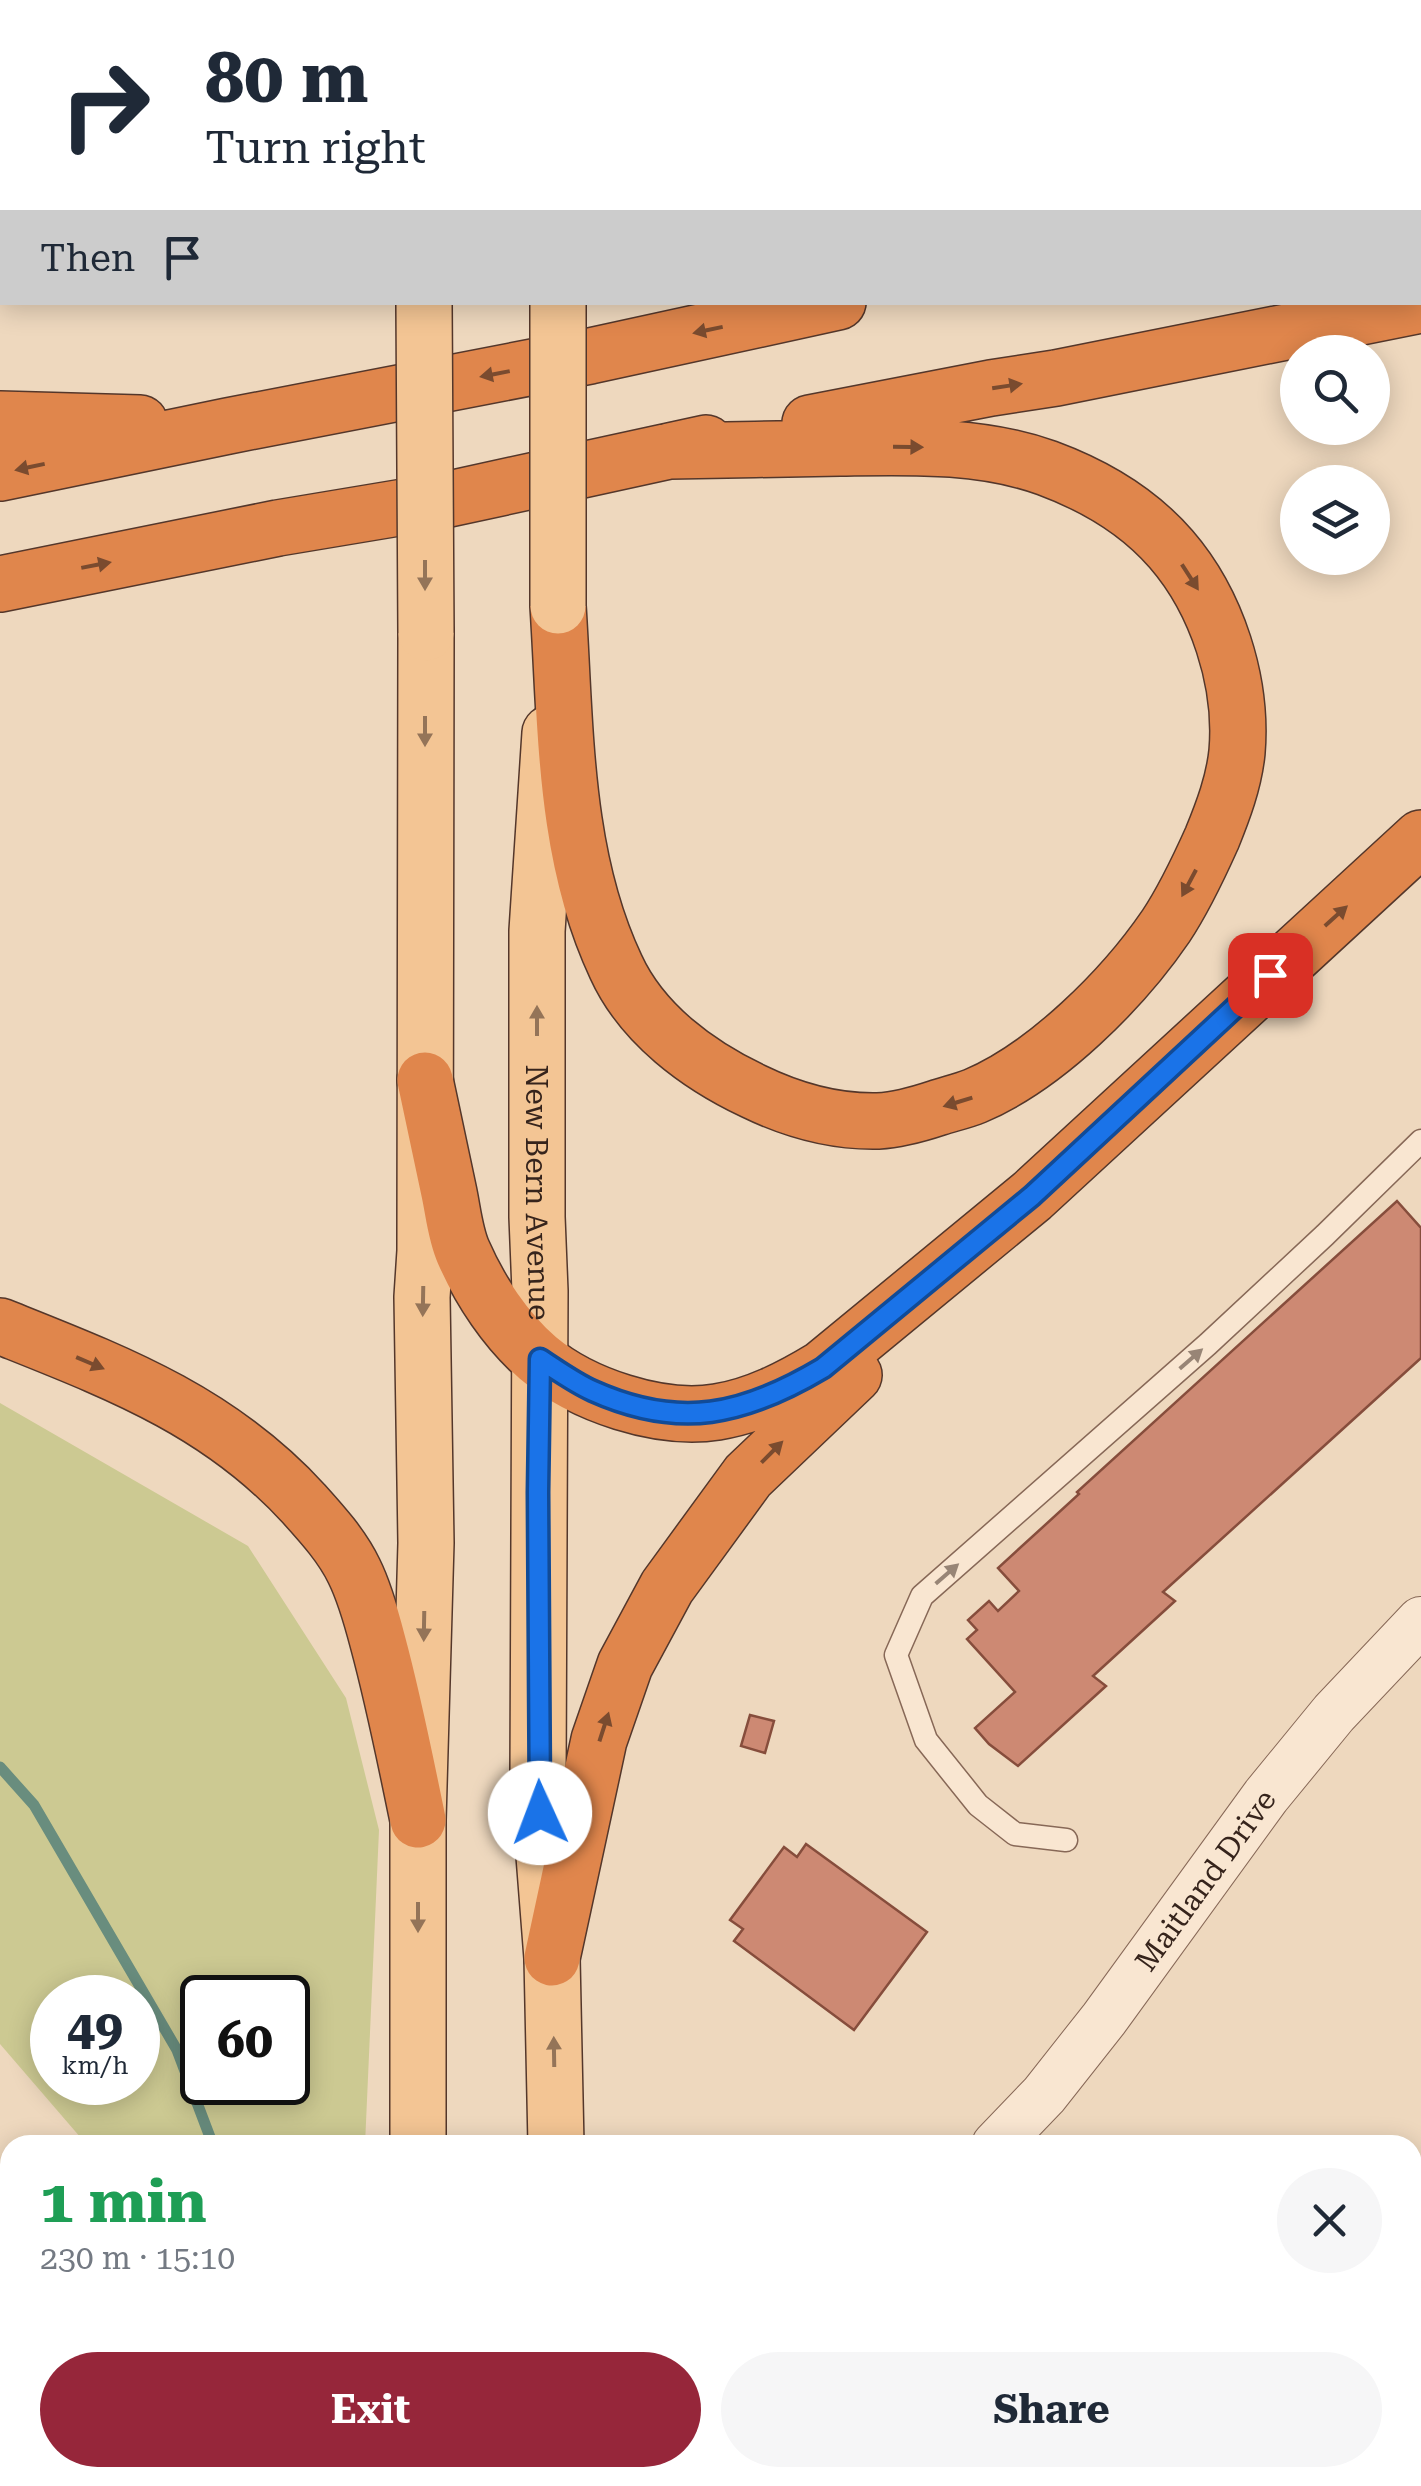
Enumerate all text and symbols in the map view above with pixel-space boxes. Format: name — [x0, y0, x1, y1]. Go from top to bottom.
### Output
text: 80 m — [205, 37, 369, 119]
icon: right — [40, 40, 170, 170]
text: Turn right — [205, 121, 426, 174]
icon: arrive — [155, 230, 210, 285]
text: Then — [40, 236, 135, 280]
one-way arrow — [692, 323, 723, 338]
map controls — [1280, 335, 1390, 575]
button: search — [1280, 335, 1390, 445]
one-way arrow — [479, 367, 510, 383]
one-way arrow — [991, 377, 1023, 393]
one-way arrow — [892, 440, 924, 456]
one-way arrow — [14, 459, 45, 475]
button: layers — [1280, 465, 1390, 575]
one-way arrow — [80, 556, 111, 572]
one-way arrow — [417, 559, 433, 591]
one-way arrow — [1180, 564, 1198, 591]
one-way arrow — [417, 715, 433, 747]
one-way arrow — [1181, 869, 1198, 898]
one-way arrow — [1324, 905, 1348, 928]
pin — [1228, 933, 1313, 1018]
icon: arrive — [1243, 948, 1298, 1003]
one-way arrow — [529, 1005, 545, 1037]
street label: New Bern Avenue — [519, 1065, 558, 1321]
one-way arrow — [942, 1095, 972, 1110]
one-way arrow — [415, 1285, 431, 1317]
one-way arrow — [1178, 1348, 1203, 1370]
one-way arrow — [75, 1355, 105, 1371]
one-way arrow — [759, 1441, 783, 1464]
one-way arrow — [935, 1563, 960, 1585]
one-way arrow — [416, 1610, 432, 1642]
one-way arrow — [598, 1711, 613, 1741]
position arrow — [488, 1761, 592, 1865]
street label: Maitland Drive — [1128, 1783, 1282, 1977]
one-way arrow — [410, 1902, 426, 1934]
speed limit sign: 60 — [180, 1975, 310, 2105]
text: 49 — [67, 1999, 123, 2057]
one-way arrow — [545, 2035, 561, 2067]
text: km/h — [62, 2051, 128, 2080]
text: 1 min — [40, 2166, 207, 2237]
button: close — [1277, 2168, 1382, 2273]
text: 230 m · 15:10 — [40, 2239, 235, 2277]
button: Exit — [40, 2352, 701, 2467]
button: Share — [721, 2352, 1382, 2467]

